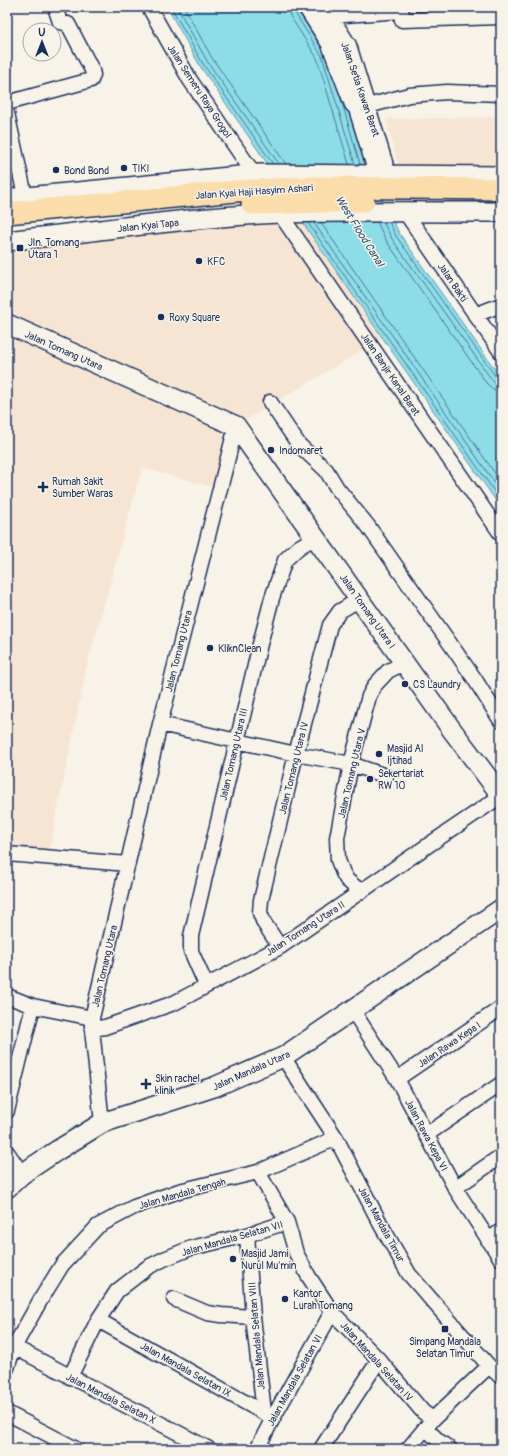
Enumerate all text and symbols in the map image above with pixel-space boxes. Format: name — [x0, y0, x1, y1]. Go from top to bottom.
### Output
north arrow — [22, 22, 62, 62]
text: U — [38, 26, 46, 39]
street label: Jalan Setia Kawan Barat — [338, 40, 382, 139]
street label: Jalan Semeru Raya Grogol — [164, 43, 234, 140]
marker: TIKI — [119, 163, 129, 173]
place label: TIKI — [132, 163, 149, 175]
marker: Bond Bond — [51, 165, 61, 175]
place label: Bond Bond — [64, 165, 109, 177]
street label: Jalan Kyai Haji Hasyim Ashari — [195, 182, 314, 202]
water label: West Flood Canal — [333, 194, 387, 270]
street label: Jalan Kyai Tapa — [117, 217, 180, 235]
place label: Jln. Tomang Utara 1 — [28, 237, 79, 261]
marker: Jln. Tomang Utara 1 — [15, 243, 25, 253]
marker: KFC — [194, 256, 204, 266]
place label: KFC — [207, 256, 225, 268]
street label: Jalan Bakti — [435, 261, 470, 304]
marker: Roxy Square — [156, 312, 166, 322]
place label: Roxy Square — [169, 312, 220, 324]
street label: Jalan Tomang Utara — [23, 328, 105, 374]
street label: Jalan Banjir Kanal Barat — [358, 331, 423, 419]
marker: Indomaret — [266, 445, 276, 455]
place label: Indomaret — [279, 445, 324, 457]
place label: Rumah Sakit Sumber Waras — [52, 476, 113, 500]
marker: Rumah Sakit Sumber Waras — [37, 481, 49, 493]
street label: Jalan Tomang Utara I — [337, 572, 398, 651]
street label: Jalan Tomang Utara — [163, 609, 195, 693]
marker: KliknClean — [205, 643, 215, 653]
place label: KliknClean — [218, 643, 262, 655]
marker: CS Laundry — [400, 679, 410, 689]
place label: CS Laundry — [413, 679, 461, 691]
street label: Jalan Tomang Utara III — [218, 707, 250, 802]
street label: Jalan Tomang Utara IV — [277, 721, 311, 816]
street label: Jalan Tomang Utara V — [336, 727, 368, 819]
place label: Masjid Al Ijtihad — [387, 743, 423, 767]
marker: Masjid Al Ijtihad — [374, 749, 384, 759]
place label: Sekertariat RW 10 — [378, 768, 425, 792]
marker: Sekertariat RW 10 — [365, 774, 375, 784]
street label: Jalan Tomang Utara II — [264, 899, 347, 959]
street label: Jalan Tomang Utara — [90, 924, 120, 1008]
street label: Jalan Rawa Kepa I — [416, 1019, 483, 1070]
street label: Jalan Mandala Utara — [211, 1048, 292, 1093]
place label: Skin rachel klinik — [155, 1073, 200, 1097]
marker: Skin rachel klinik — [140, 1078, 152, 1090]
street label: Jalan Rawa Kepa VI — [402, 1098, 450, 1173]
street label: Jalan Mandala Tengah — [138, 1176, 227, 1212]
street label: Jalan Mandala Timur — [355, 1185, 407, 1265]
street label: Jalan Mandala Selatan VII — [180, 1219, 285, 1259]
place label: Masjid Jami Nurul Mu'min — [241, 1248, 297, 1272]
marker: Masjid Jami Nurul Mu'min — [228, 1254, 238, 1264]
street label: Jalan Mandala Selatan VIII — [246, 1282, 268, 1390]
place label: Kantor Lurah Tomang — [293, 1288, 353, 1312]
marker: Kantor Lurah Tomang — [280, 1294, 290, 1304]
street label: Jalan Mandala Selatan IV — [338, 1320, 415, 1404]
marker: Simpang Mandala Selatan Timur — [440, 1324, 450, 1334]
street label: Jalan Mandala Selatan VI — [265, 1333, 325, 1428]
place label: Simpang Mandala Selatan Timur — [409, 1336, 481, 1360]
street label: Jalan Mandala Selatan IX — [138, 1340, 233, 1400]
street label: Jalan Mandala Selatan X — [64, 1371, 158, 1427]

